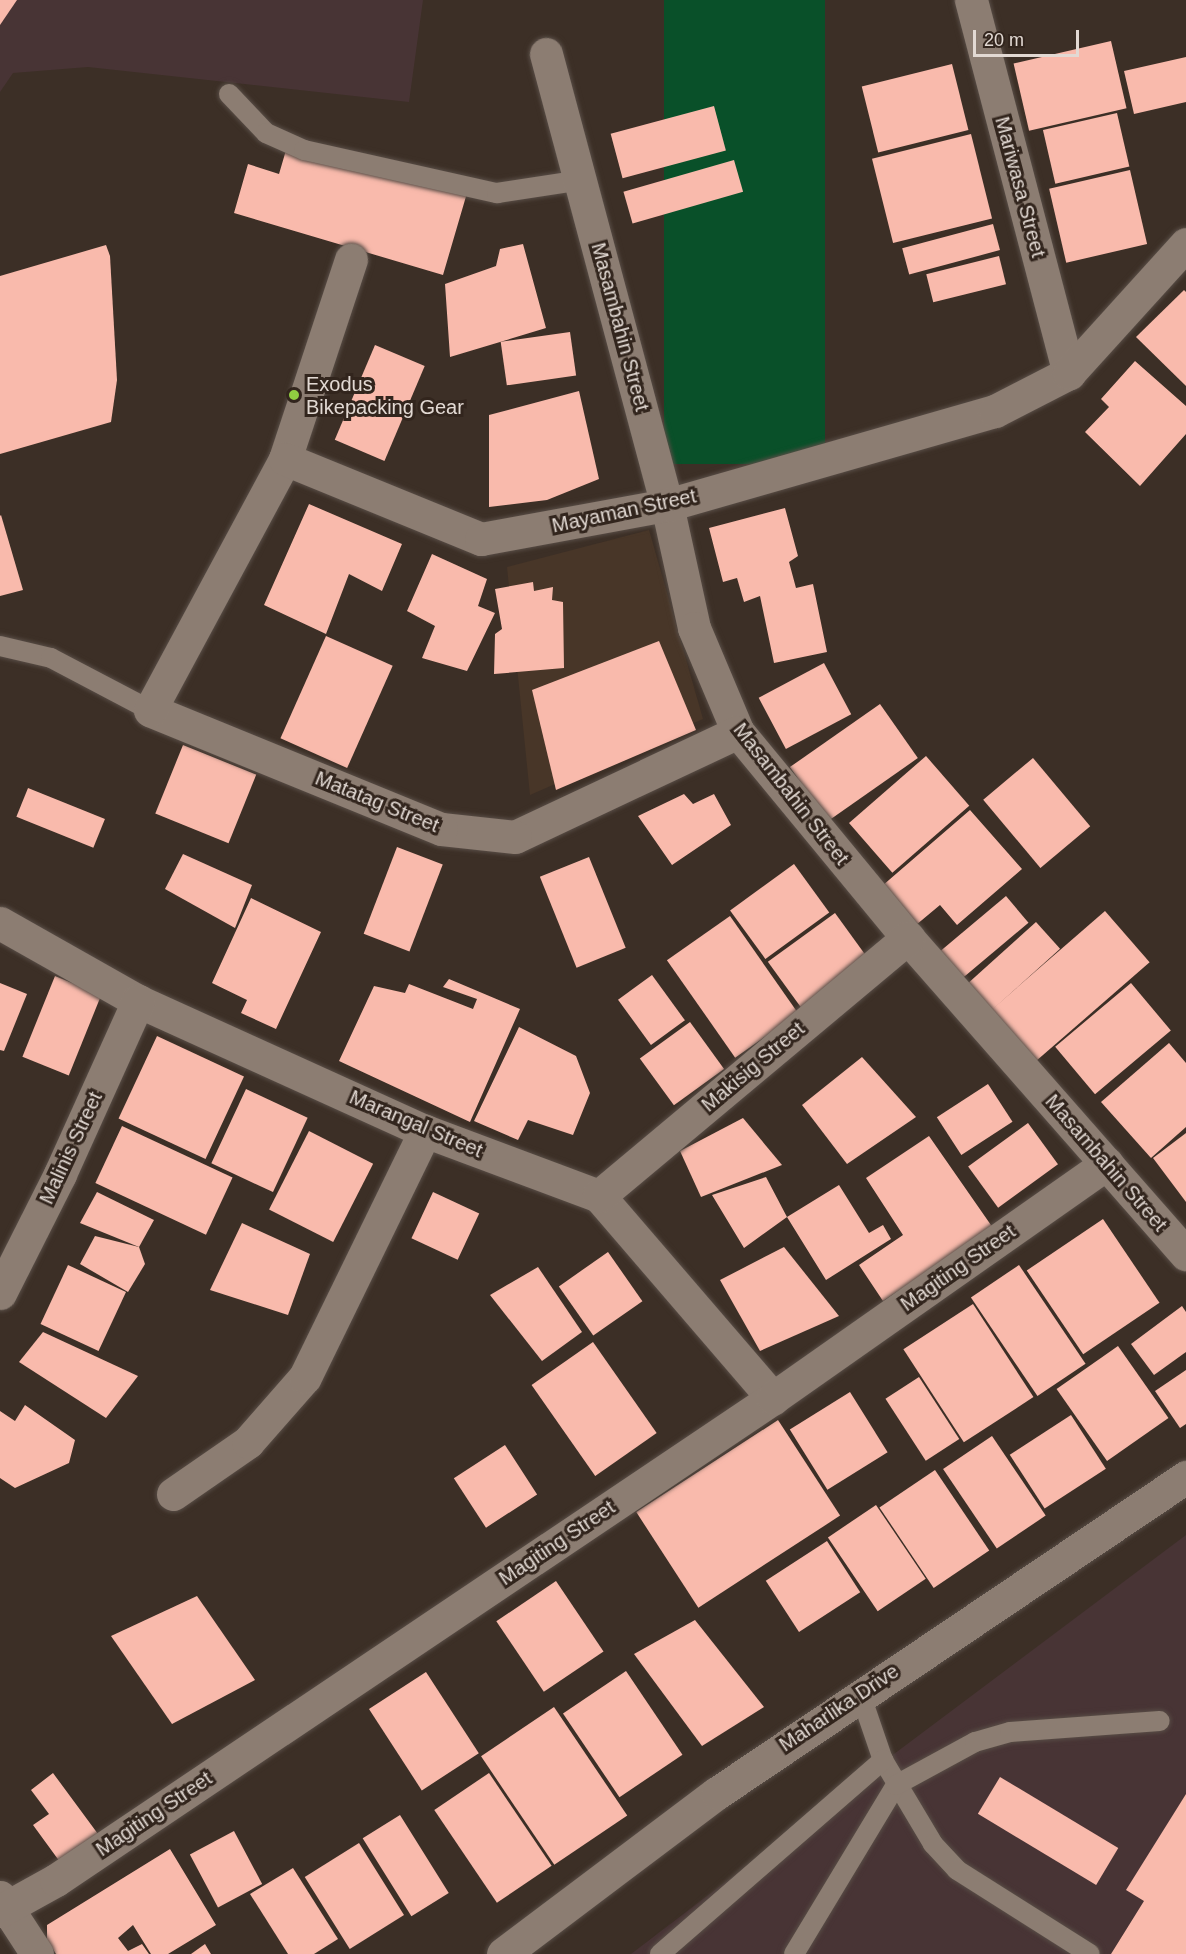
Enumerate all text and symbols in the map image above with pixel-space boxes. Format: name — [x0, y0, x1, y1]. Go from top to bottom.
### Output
scale bar — [976, 18, 1082, 56]
text: 20 m — [984, 30, 1024, 50]
street label: Mariwasa Street — [990, 114, 1050, 260]
street label: Masambahin Street — [586, 240, 654, 414]
place label: Exodus Bikepacking Gear — [306, 372, 464, 419]
marker: Exodus Bikepacking Gear — [287, 388, 301, 402]
street label: Mayaman Street — [550, 484, 698, 538]
street label: Masambahin Street — [728, 718, 854, 870]
street label: Matatag Street — [312, 766, 442, 838]
street label: Makisig Street — [697, 1017, 809, 1117]
street label: Marangal Street — [346, 1085, 486, 1163]
street label: Malinis Street — [35, 1088, 107, 1208]
street label: Masambahin Street — [1040, 1090, 1172, 1236]
street label: Magiting Street — [896, 1220, 1020, 1316]
street label: Magiting Street — [495, 1495, 619, 1591]
street label: Maharlika Drive — [775, 1659, 903, 1757]
street label: Magiting Street — [92, 1766, 216, 1862]

